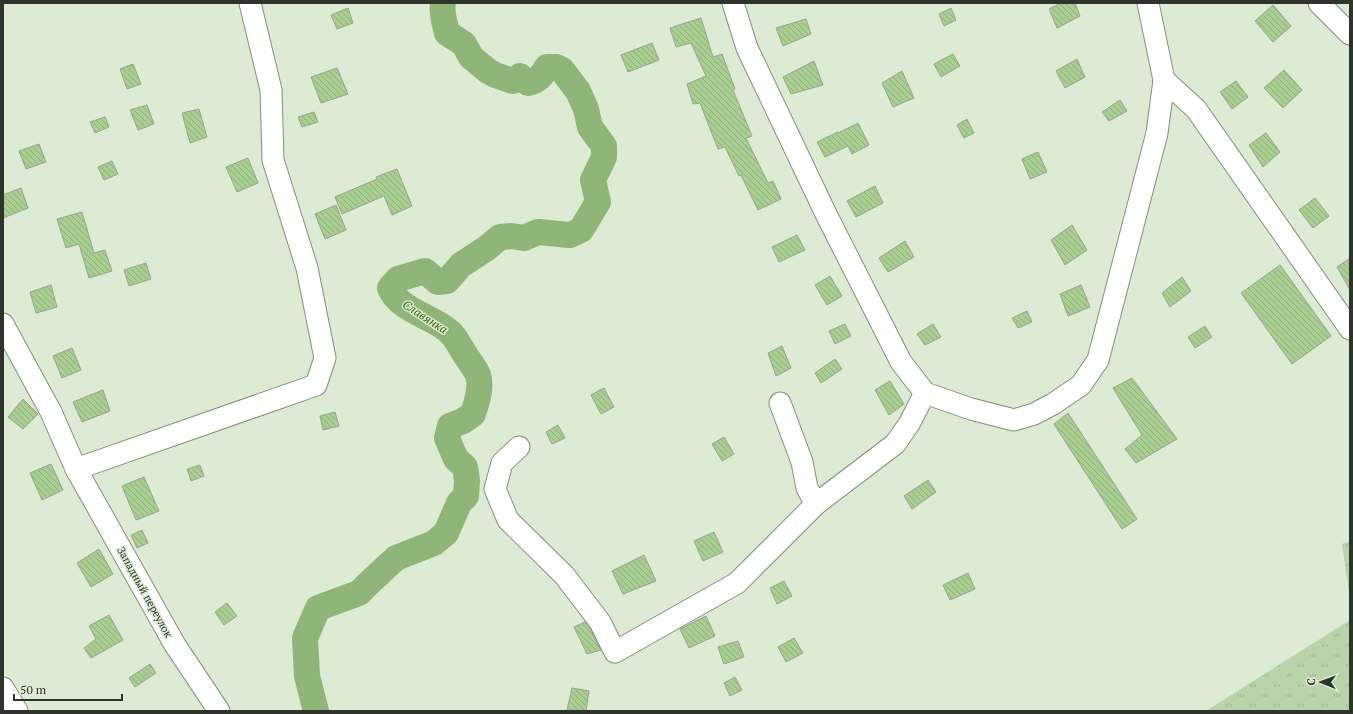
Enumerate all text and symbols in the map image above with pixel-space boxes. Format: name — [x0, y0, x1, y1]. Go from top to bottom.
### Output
water label: Славянка — [400, 296, 451, 337]
street label: Западный переулок — [114, 544, 176, 640]
north arrow — [1301, 662, 1341, 702]
scale bar — [14, 676, 122, 702]
text: С — [1304, 678, 1318, 686]
text: 50 m — [20, 682, 47, 697]

